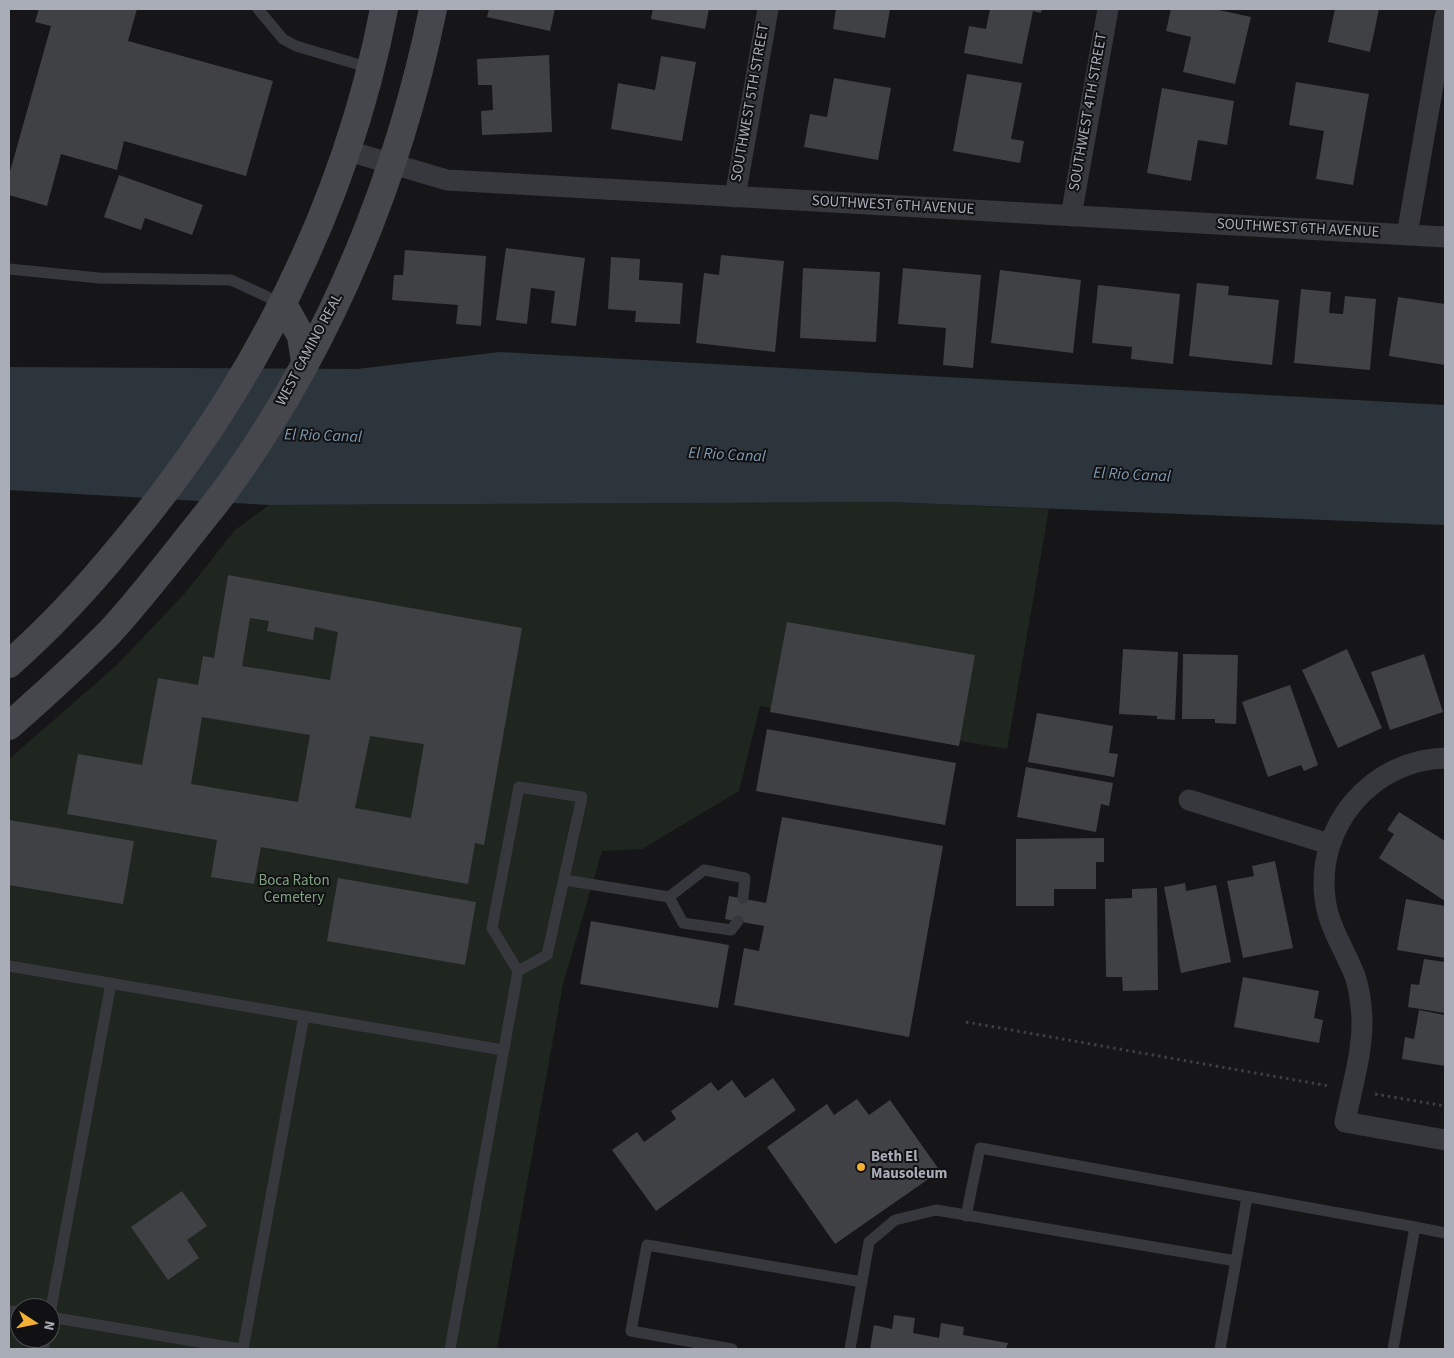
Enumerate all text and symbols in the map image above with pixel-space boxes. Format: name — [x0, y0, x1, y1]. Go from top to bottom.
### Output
street label: SOUTHWEST 5TH STREET — [728, 22, 774, 184]
street label: SOUTHWEST 4TH STREET — [1066, 31, 1112, 193]
street label: SOUTHWEST 6TH AVENUE — [811, 193, 975, 219]
street label: SOUTHWEST 6TH AVENUE — [1216, 216, 1380, 242]
street label: WEST CAMINO REAL — [273, 291, 347, 409]
water label: El Rio Canal — [284, 426, 362, 448]
water label: El Rio Canal — [688, 444, 766, 468]
water label: El Rio Canal — [1093, 464, 1171, 488]
park label: Boca Raton Cemetery — [258, 873, 330, 908]
place label: Beth El Mausoleum — [871, 1149, 947, 1184]
marker: Beth El Mausoleum — [855, 1161, 867, 1173]
north arrow — [10, 1298, 60, 1348]
text: N — [38, 1319, 59, 1332]

